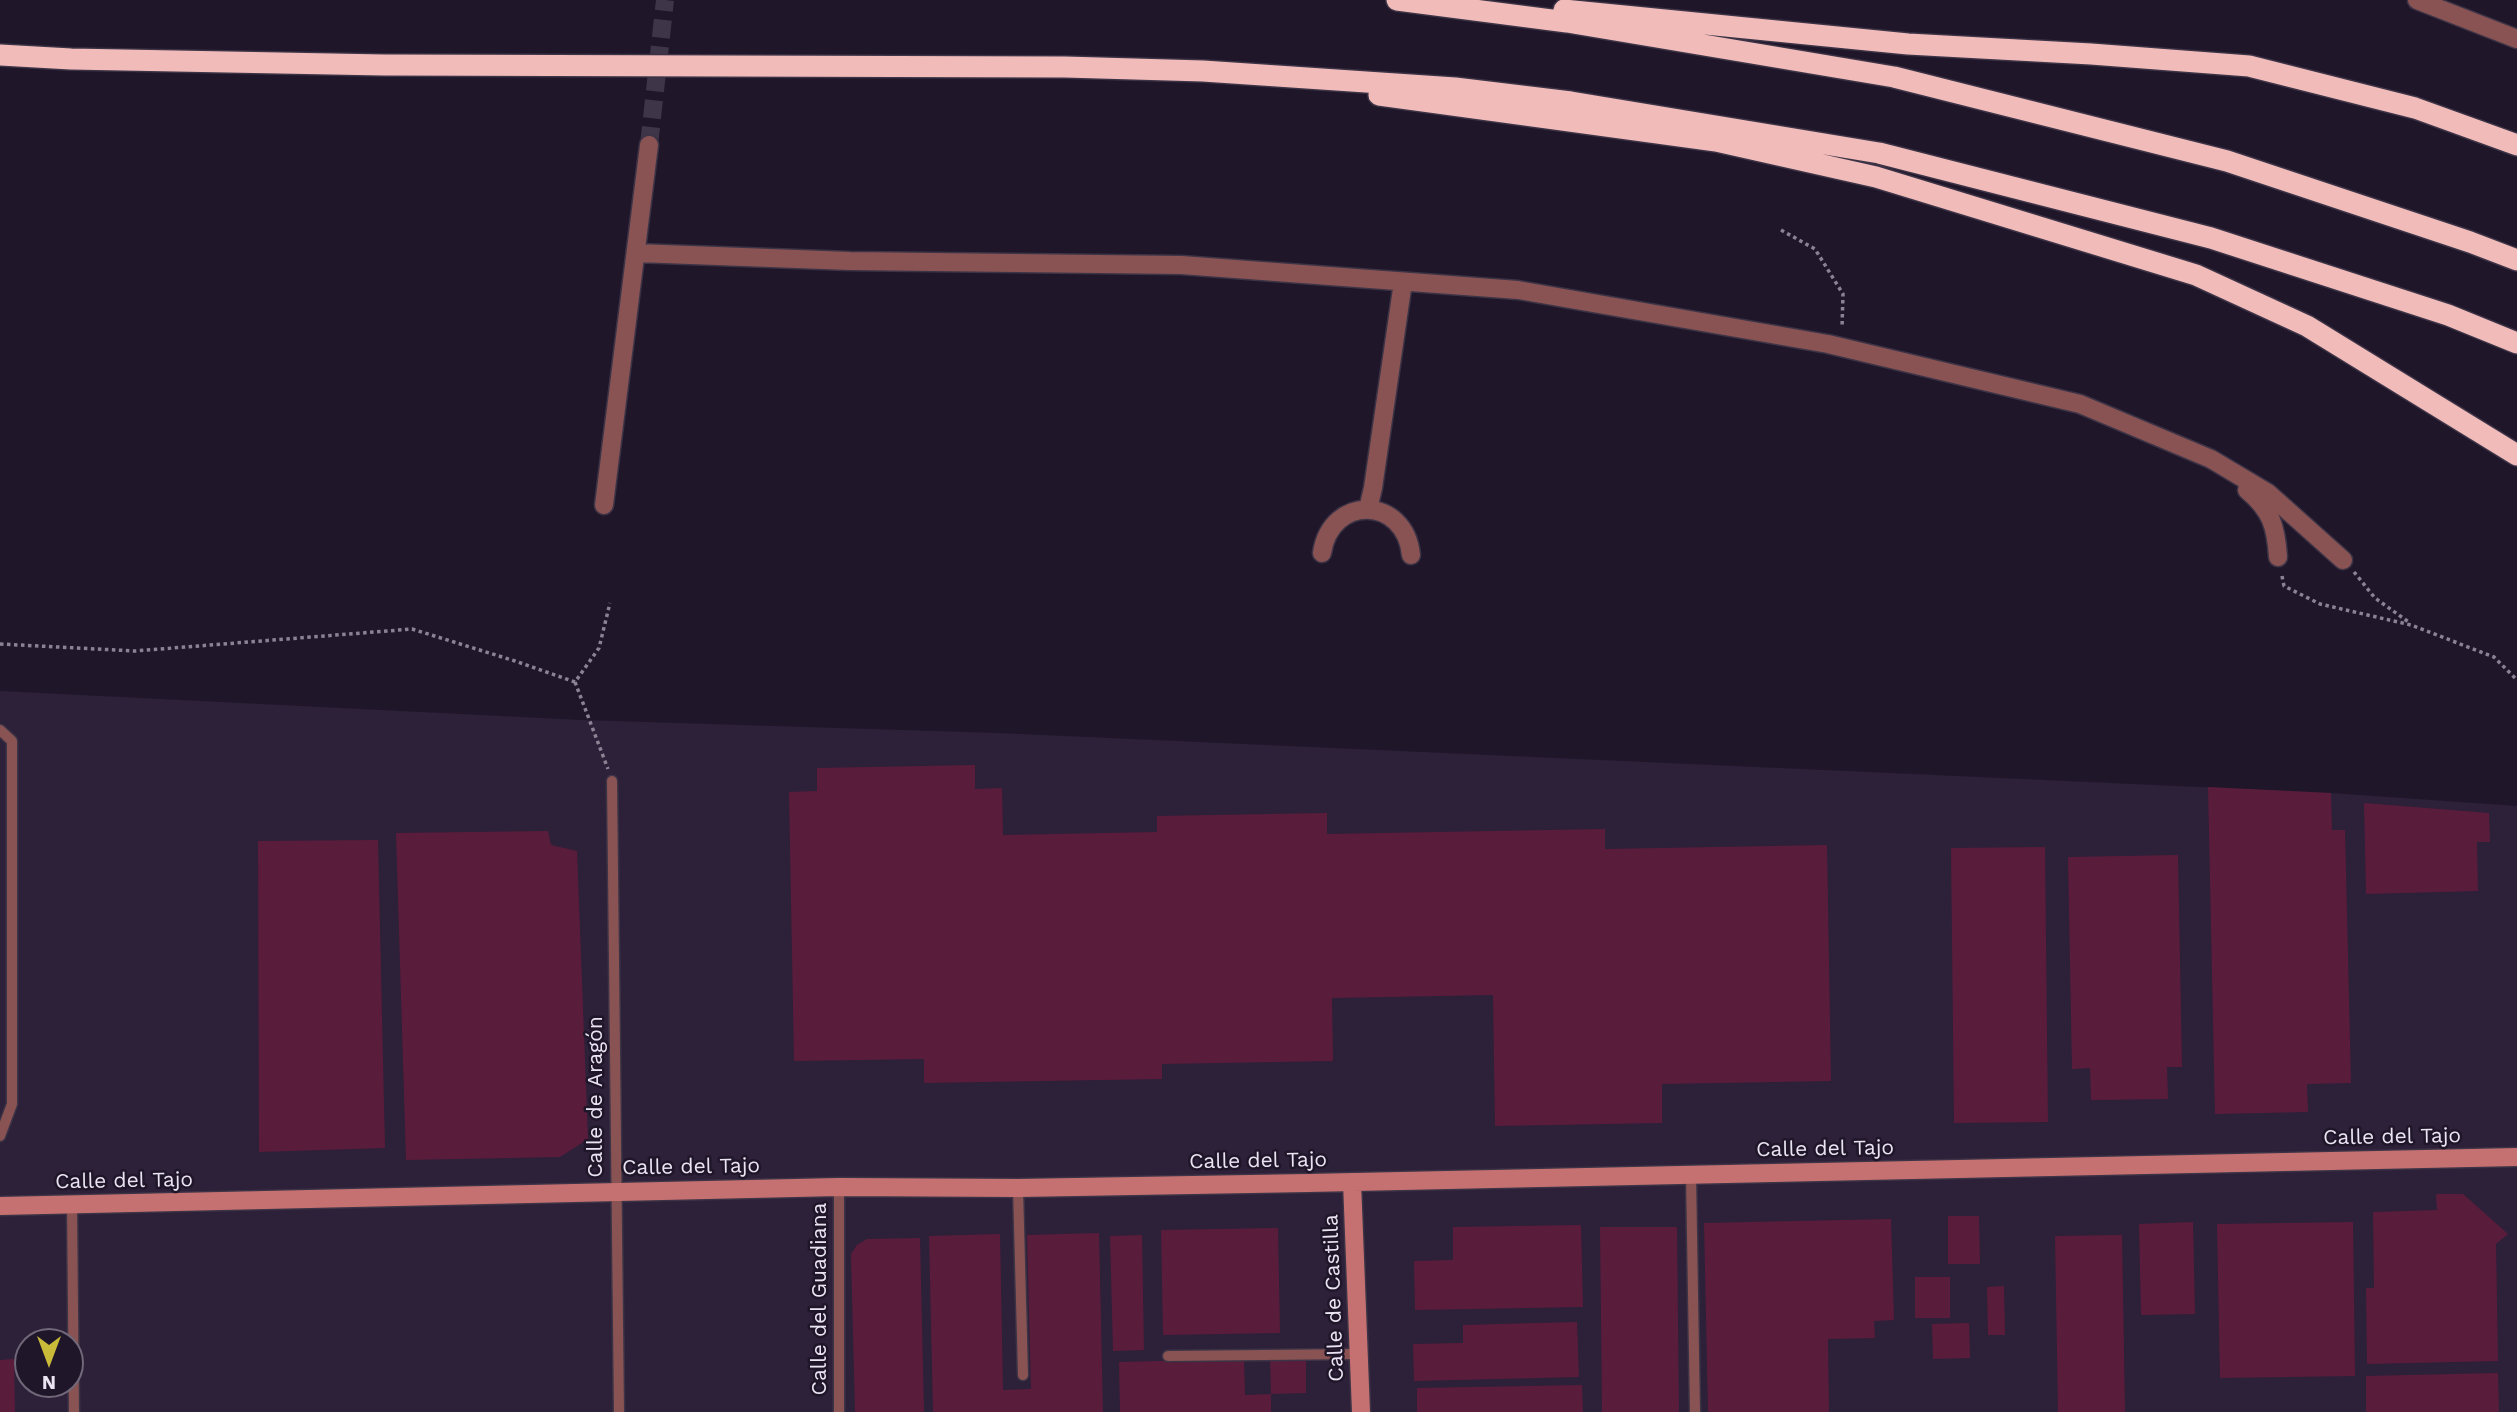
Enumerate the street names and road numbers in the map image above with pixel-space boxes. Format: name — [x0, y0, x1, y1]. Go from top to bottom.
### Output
street label: Calle de Aragón — [583, 1016, 609, 1178]
street label: Calle del Tajo — [2323, 1123, 2461, 1151]
street label: Calle del Tajo — [1756, 1135, 1894, 1163]
street label: Calle del Tajo — [1189, 1147, 1327, 1175]
street label: Calle del Tajo — [622, 1153, 760, 1181]
street label: Calle del Tajo — [55, 1167, 193, 1195]
street label: Calle del Guadiana — [807, 1203, 833, 1395]
street label: Calle de Castilla — [1318, 1214, 1350, 1382]

